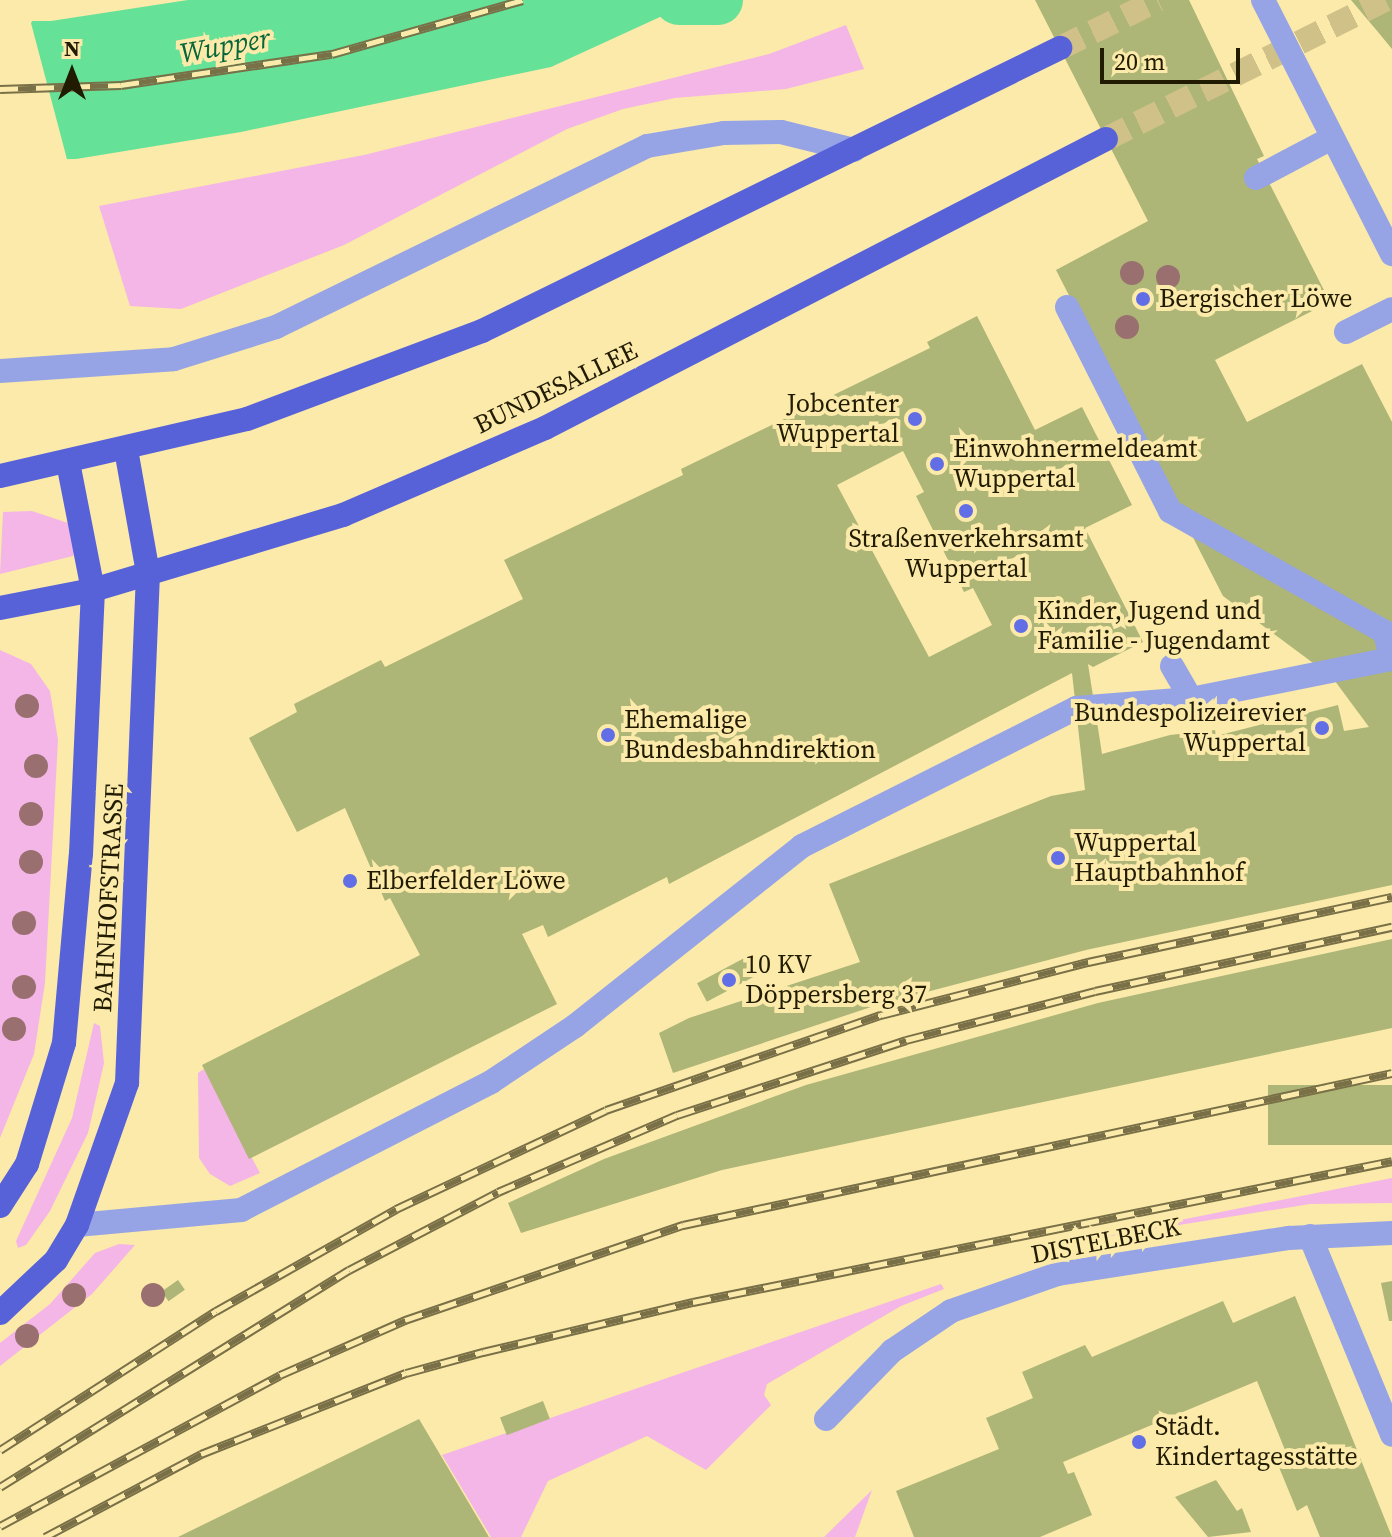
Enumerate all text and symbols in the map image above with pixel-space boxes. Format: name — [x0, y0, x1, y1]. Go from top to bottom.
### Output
water label: Wupper — [177, 21, 273, 69]
north arrow — [32, 32, 112, 112]
scale bar — [1104, 32, 1244, 82]
text: N — [64, 33, 80, 63]
text: 20 m — [1114, 45, 1165, 78]
place label: Bergischer Löwe — [1159, 283, 1353, 315]
marker: Bergischer Löwe — [1134, 290, 1152, 308]
street label: BUNDESALLEE — [469, 335, 643, 441]
place label: Jobcenter Wuppertal — [776, 388, 899, 450]
marker: Jobcenter Wuppertal — [906, 410, 924, 428]
place label: Einwohnermeldeamt Wuppertal — [953, 433, 1197, 494]
marker: Einwohnermeldeamt Wuppertal — [928, 455, 946, 473]
marker: Straßenverkehrsamt Wuppertal — [957, 502, 975, 520]
place label: Straßenverkehrsamt Wuppertal — [849, 523, 1083, 584]
place label: Kinder, Jugend und Familie - Jugendamt — [1037, 595, 1270, 656]
marker: Kinder, Jugend und Familie - Jugendamt — [1012, 617, 1030, 635]
place label: Bundespolizeirevier Wuppertal — [1074, 697, 1306, 758]
place label: Ehemalige Bundesbahndirektion — [624, 704, 876, 766]
marker: Bundespolizeirevier Wuppertal — [1313, 719, 1331, 737]
marker: Ehemalige Bundesbahndirektion — [599, 726, 617, 744]
street label: BAHNHOFSTRASSE — [87, 783, 131, 1013]
place label: Wuppertal Hauptbahnhof — [1074, 827, 1244, 888]
marker: Wuppertal Hauptbahnhof — [1049, 849, 1067, 867]
place label: Elberfelder Löwe — [366, 865, 566, 897]
marker: Elberfelder Löwe — [341, 872, 359, 890]
place label: 10 KV Döppersberg 37 — [745, 949, 927, 1010]
marker: 10 KV Döppersberg 37 — [720, 971, 738, 989]
street label: DISTELBECK — [1028, 1211, 1184, 1271]
place label: Städt. Kindertagesstätte — [1155, 1411, 1358, 1472]
marker: Städt. Kindertagesstätte — [1130, 1433, 1148, 1451]

